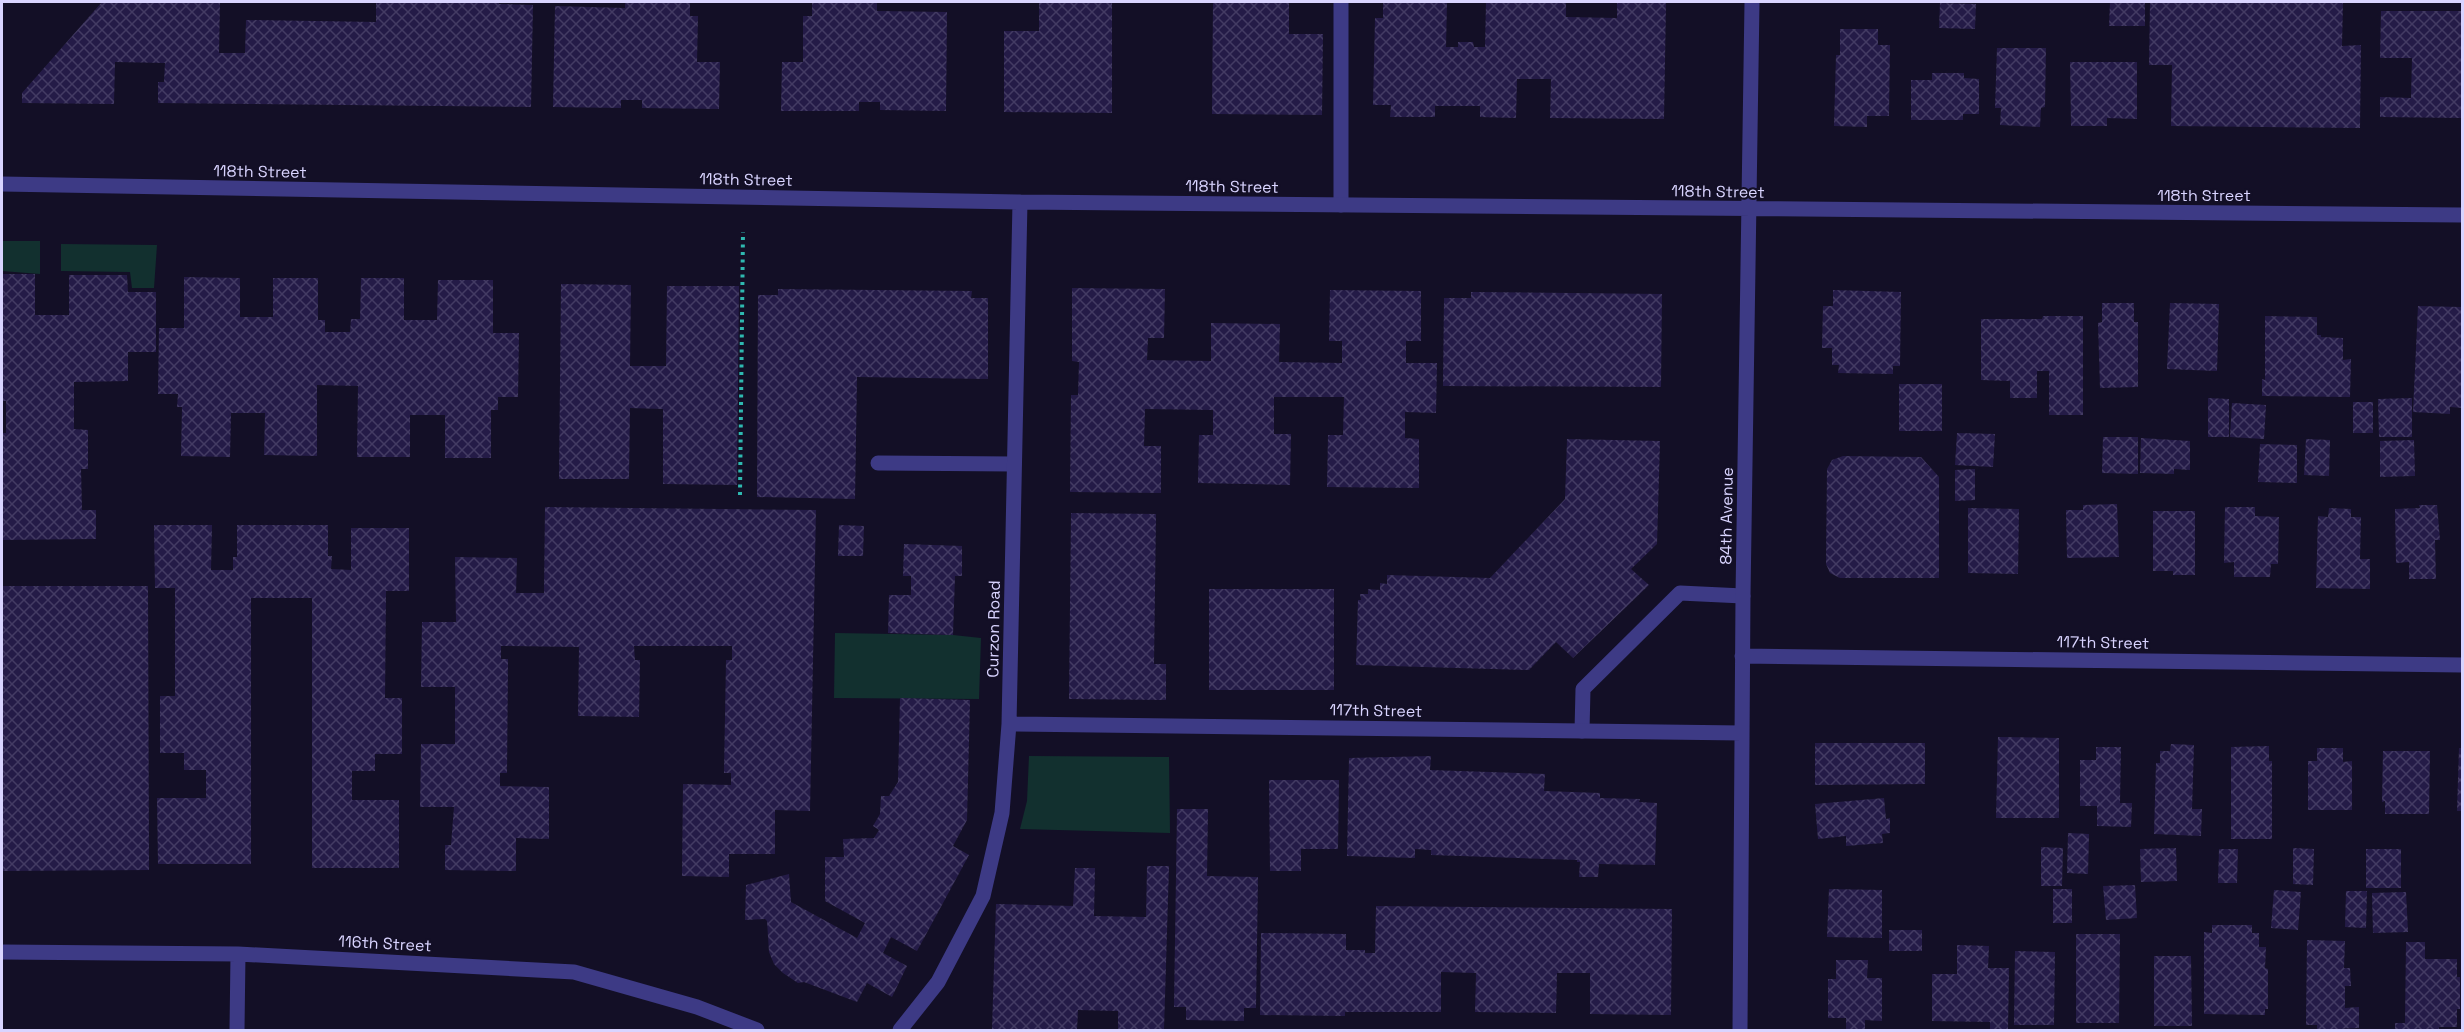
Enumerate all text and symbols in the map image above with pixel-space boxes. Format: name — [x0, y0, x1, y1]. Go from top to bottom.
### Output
street label: 118th Street — [213, 160, 307, 183]
street label: 118th Street — [699, 168, 793, 191]
street label: 118th Street — [1185, 175, 1279, 198]
street label: 118th Street — [1671, 180, 1765, 203]
street label: 118th Street — [2157, 185, 2251, 206]
street label: 84th Avenue — [1715, 467, 1738, 565]
street label: Curzon Road — [982, 580, 1005, 678]
street label: 117th Street — [2057, 631, 2149, 654]
street label: 117th Street — [1330, 699, 1422, 722]
street label: 116th Street — [338, 931, 432, 956]

